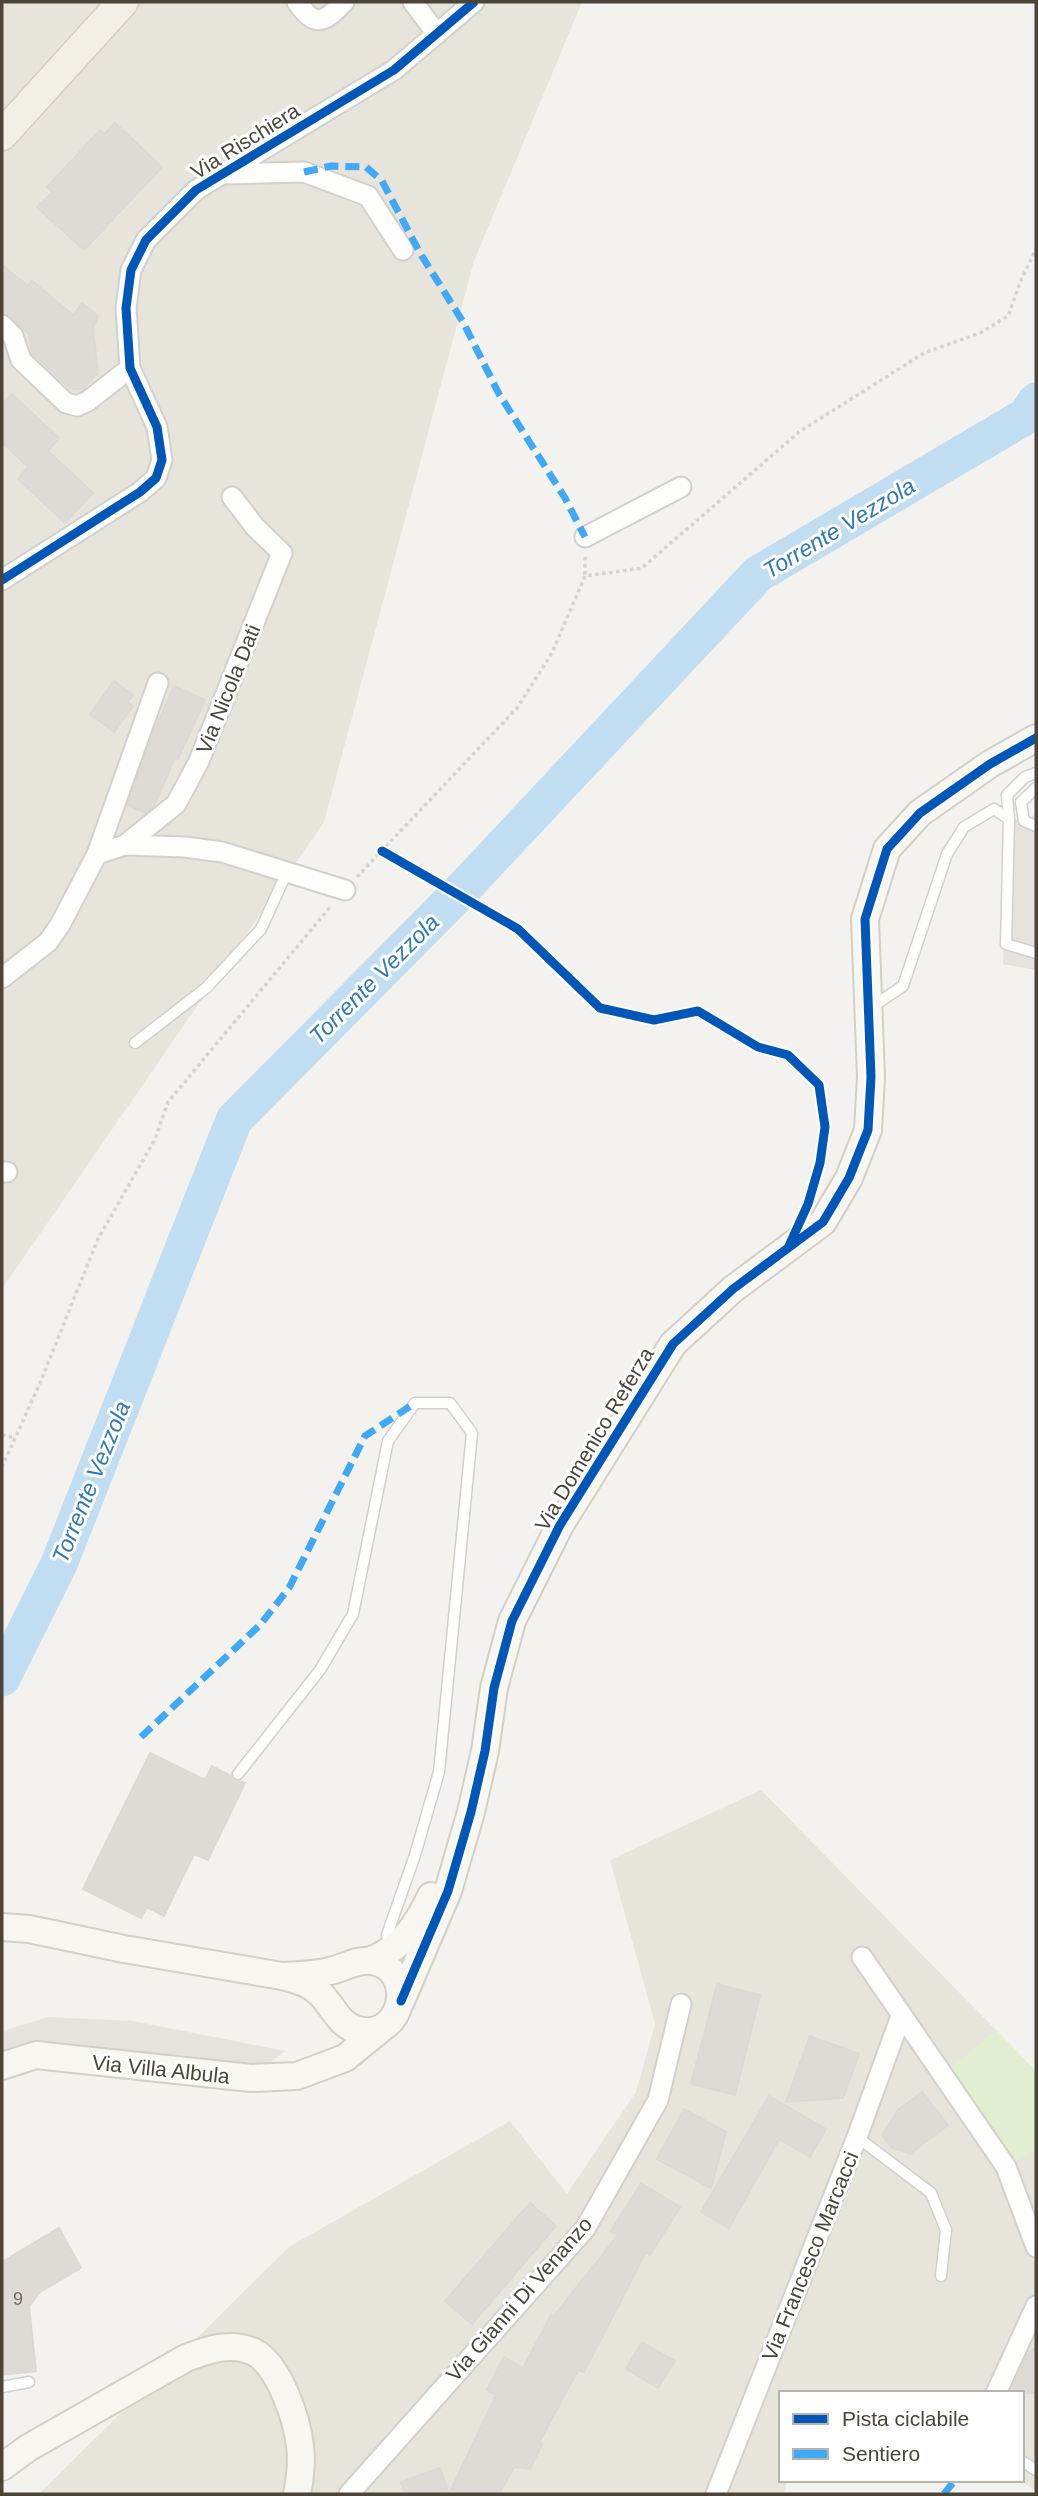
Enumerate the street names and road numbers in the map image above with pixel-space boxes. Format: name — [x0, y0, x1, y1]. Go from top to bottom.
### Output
street label: Via Rischiera — [187, 98, 304, 183]
street label: Via Nicola Dati — [192, 621, 264, 757]
street label: Via Domenico Referza — [530, 1343, 658, 1535]
street label: Via Villa Albula — [91, 2050, 231, 2088]
street label: Via Francesco Marcacci — [757, 2148, 863, 2364]
street label: Via Gianni Di Venanzo — [442, 2212, 596, 2386]

